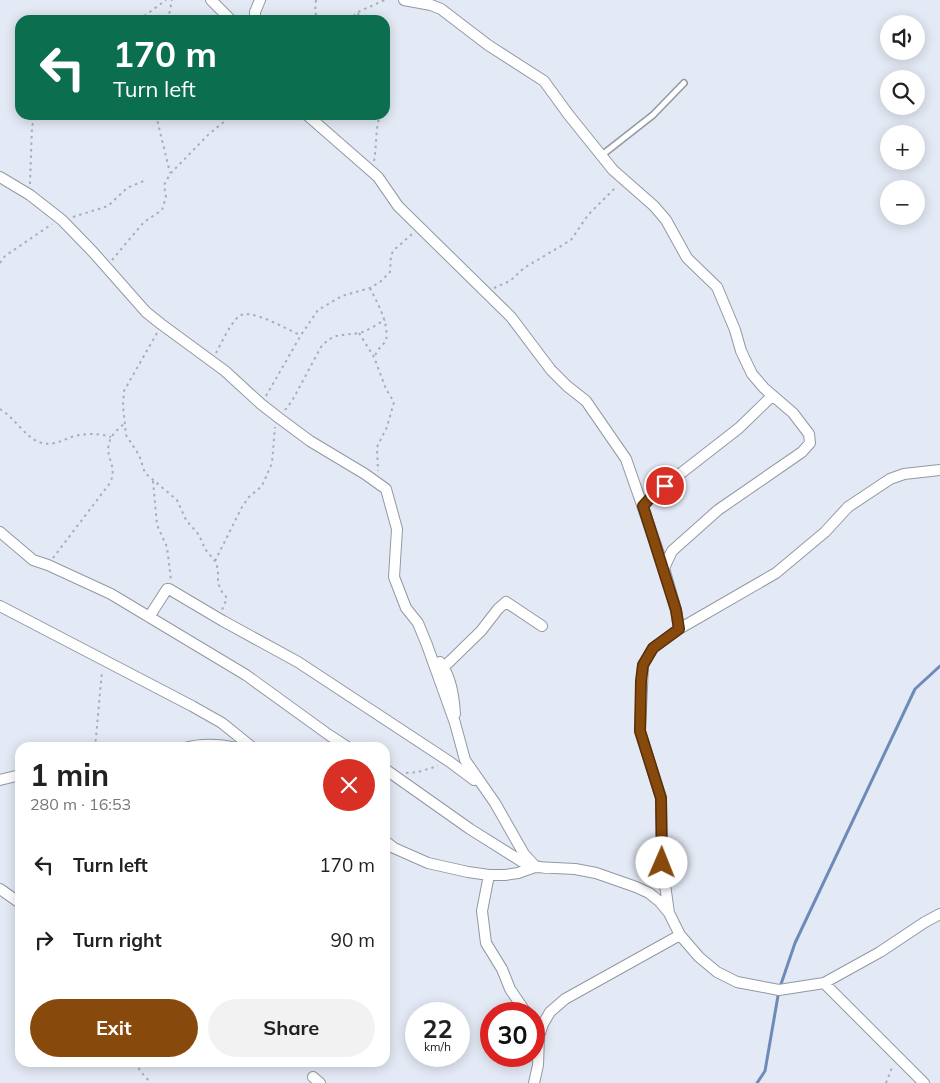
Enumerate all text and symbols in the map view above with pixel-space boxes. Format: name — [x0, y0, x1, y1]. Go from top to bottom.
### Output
map controls — [880, 15, 925, 225]
button: sound — [880, 15, 925, 60]
text: 170 m — [113, 32, 217, 76]
icon: left — [30, 35, 95, 100]
button: search — [880, 70, 925, 115]
text: Turn left — [113, 75, 196, 103]
button: + — [880, 125, 925, 170]
button: − — [880, 180, 925, 225]
pin — [644, 465, 686, 507]
icon: arrive — [651, 472, 679, 500]
text: 1 min — [30, 756, 109, 794]
button: close — [323, 759, 375, 811]
text: 280 m · 16:53 — [30, 794, 131, 814]
position arrow — [635, 836, 687, 888]
icon: left — [30, 851, 58, 879]
text: Turn left — [73, 853, 148, 877]
text: 170 m — [319, 853, 375, 877]
icon: right — [30, 926, 58, 954]
text: Turn right — [73, 928, 162, 952]
text: 90 m — [331, 928, 375, 952]
button: Exit — [30, 999, 198, 1057]
button: Share — [208, 999, 375, 1057]
speed limit sign: 30 — [480, 1002, 545, 1067]
text: 22 — [422, 1013, 453, 1044]
text: km/h — [424, 1039, 451, 1054]

